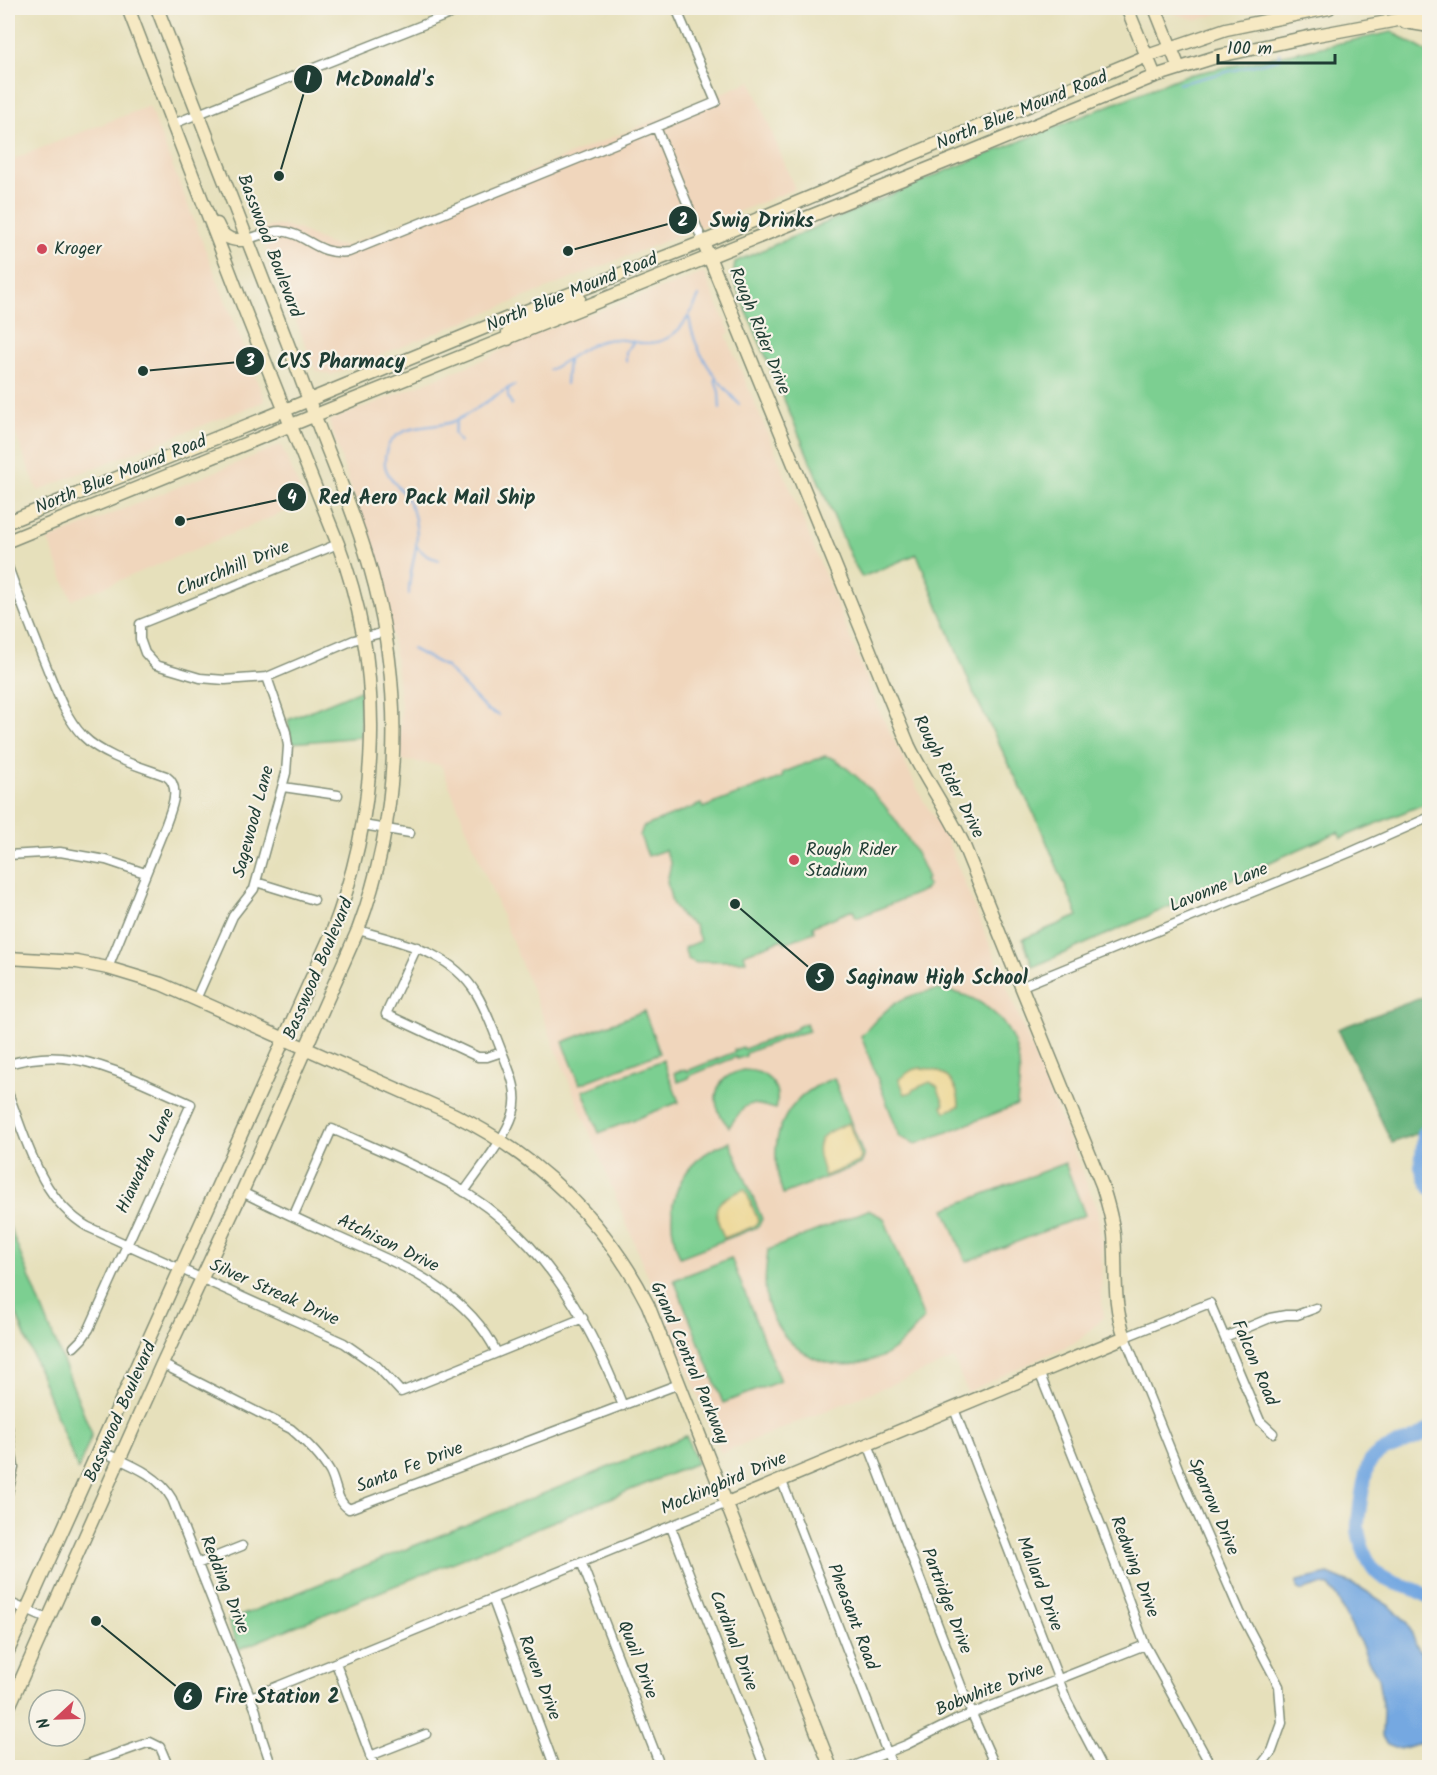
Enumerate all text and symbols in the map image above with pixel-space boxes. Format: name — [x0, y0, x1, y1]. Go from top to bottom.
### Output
scale bar — [1218, 27, 1335, 65]
text: 100 m — [1227, 35, 1272, 64]
callout: McDonald's — [293, 60, 446, 98]
street label: North Blue Mound Road — [932, 63, 1113, 159]
text: McDonald's — [336, 65, 435, 97]
text: 1 — [305, 66, 311, 95]
street label: Basswood Boulevard — [228, 170, 310, 323]
callout: Swig Drinks — [668, 201, 826, 239]
text: Swig Drinks — [710, 206, 815, 238]
text: 2 — [678, 207, 688, 236]
place label: Kroger — [54, 235, 102, 264]
marker: Kroger — [35, 242, 49, 256]
street label: North Blue Mound Road — [482, 245, 663, 341]
street label: Rough Rider Drive — [720, 263, 798, 399]
callout: CVS Pharmacy — [235, 342, 417, 380]
text: CVS Pharmacy — [277, 347, 406, 379]
text: 3 — [244, 348, 255, 377]
street label: North Blue Mound Road — [31, 427, 212, 523]
callout: Red Aero Pack Mail Ship — [277, 478, 548, 516]
text: Red Aero Pack Mail Ship — [319, 483, 536, 515]
text: 4 — [287, 484, 297, 513]
street label: Churchhill Drive — [172, 533, 294, 605]
street label: Rough Rider Drive — [904, 710, 992, 844]
street label: Sagewood Lane — [225, 763, 283, 881]
place label: Rough Rider Stadium — [806, 836, 898, 886]
marker: Rough Rider Stadium — [787, 853, 801, 867]
street label: Lavonne Lane — [1165, 855, 1273, 921]
street label: Basswood Boulevard — [276, 893, 362, 1044]
callout: Saginaw High School — [805, 958, 1040, 996]
text: Saginaw High School — [846, 963, 1029, 995]
text: 5 — [814, 964, 826, 993]
street label: Hiawatha Lane — [109, 1103, 183, 1219]
street label: Atchison Drive — [332, 1207, 444, 1281]
street label: Silver Streak Drive — [204, 1251, 344, 1335]
street label: Grand Central Parkway — [642, 1277, 737, 1449]
street label: Falcon Road — [1223, 1315, 1286, 1412]
street label: Basswood Boulevard — [77, 1336, 165, 1487]
street label: Santa Fe Drive — [352, 1434, 468, 1502]
street label: Mockingbird Drive — [656, 1444, 792, 1524]
street label: Sparrow Drive — [1179, 1454, 1247, 1560]
street label: Redwing Drive — [1101, 1512, 1167, 1622]
street label: Redding Drive — [191, 1531, 257, 1639]
street label: Mallard Drive — [1008, 1532, 1070, 1636]
street label: Partridge Drive — [912, 1544, 980, 1658]
street label: Pheasant Road — [818, 1560, 886, 1675]
street label: Cardinal Drive — [701, 1586, 765, 1696]
street label: Quail Drive — [609, 1616, 665, 1704]
street label: Raven Drive — [510, 1631, 568, 1725]
street label: Bobwhite Drive — [931, 1655, 1049, 1725]
callout: Fire Station 2 — [173, 1677, 352, 1715]
text: Fire Station 2 — [215, 1682, 339, 1714]
text: 6 — [183, 1684, 193, 1713]
north arrow — [27, 1688, 87, 1748]
text: N — [31, 1714, 58, 1732]

